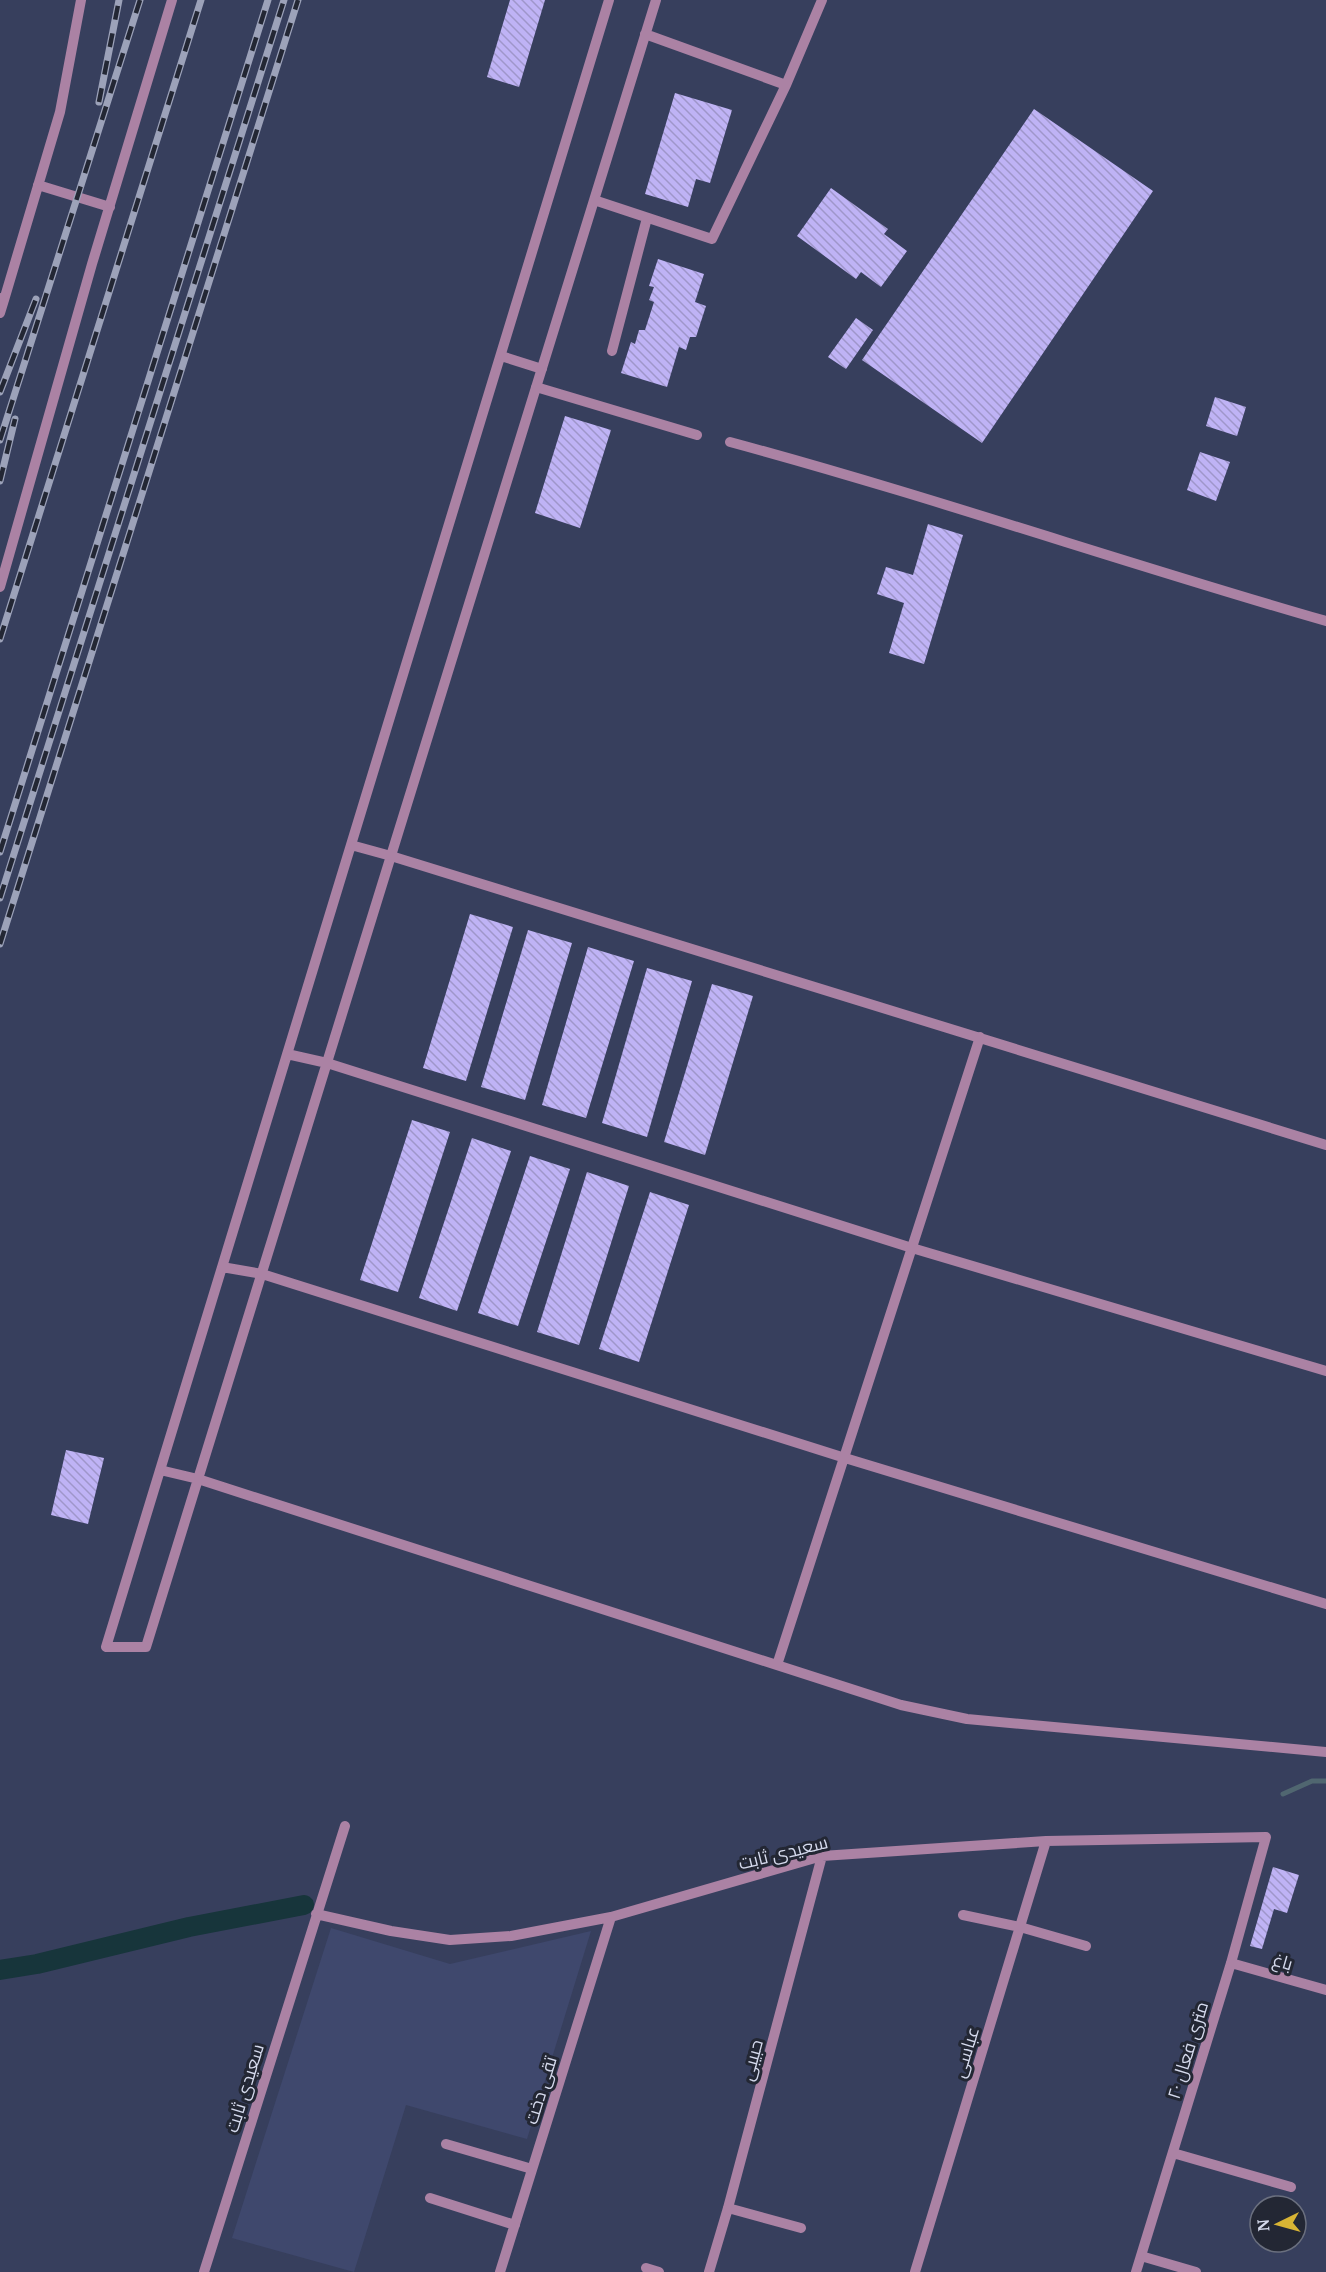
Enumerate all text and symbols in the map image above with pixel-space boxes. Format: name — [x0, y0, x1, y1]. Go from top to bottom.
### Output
street label: سعیدی ثابت — [736, 1829, 830, 1875]
street label: باغ — [1270, 1947, 1296, 1976]
street label: ۲۰ متری فعال — [1161, 1998, 1213, 2102]
street label: عباسی — [946, 2024, 984, 2080]
street label: حبیبی — [734, 2037, 768, 2083]
street label: سعیدی ثابت — [219, 2041, 269, 2135]
street label: تقی دخت — [518, 2053, 562, 2127]
north arrow — [1248, 2194, 1308, 2254]
text: N — [1252, 2218, 1275, 2232]

